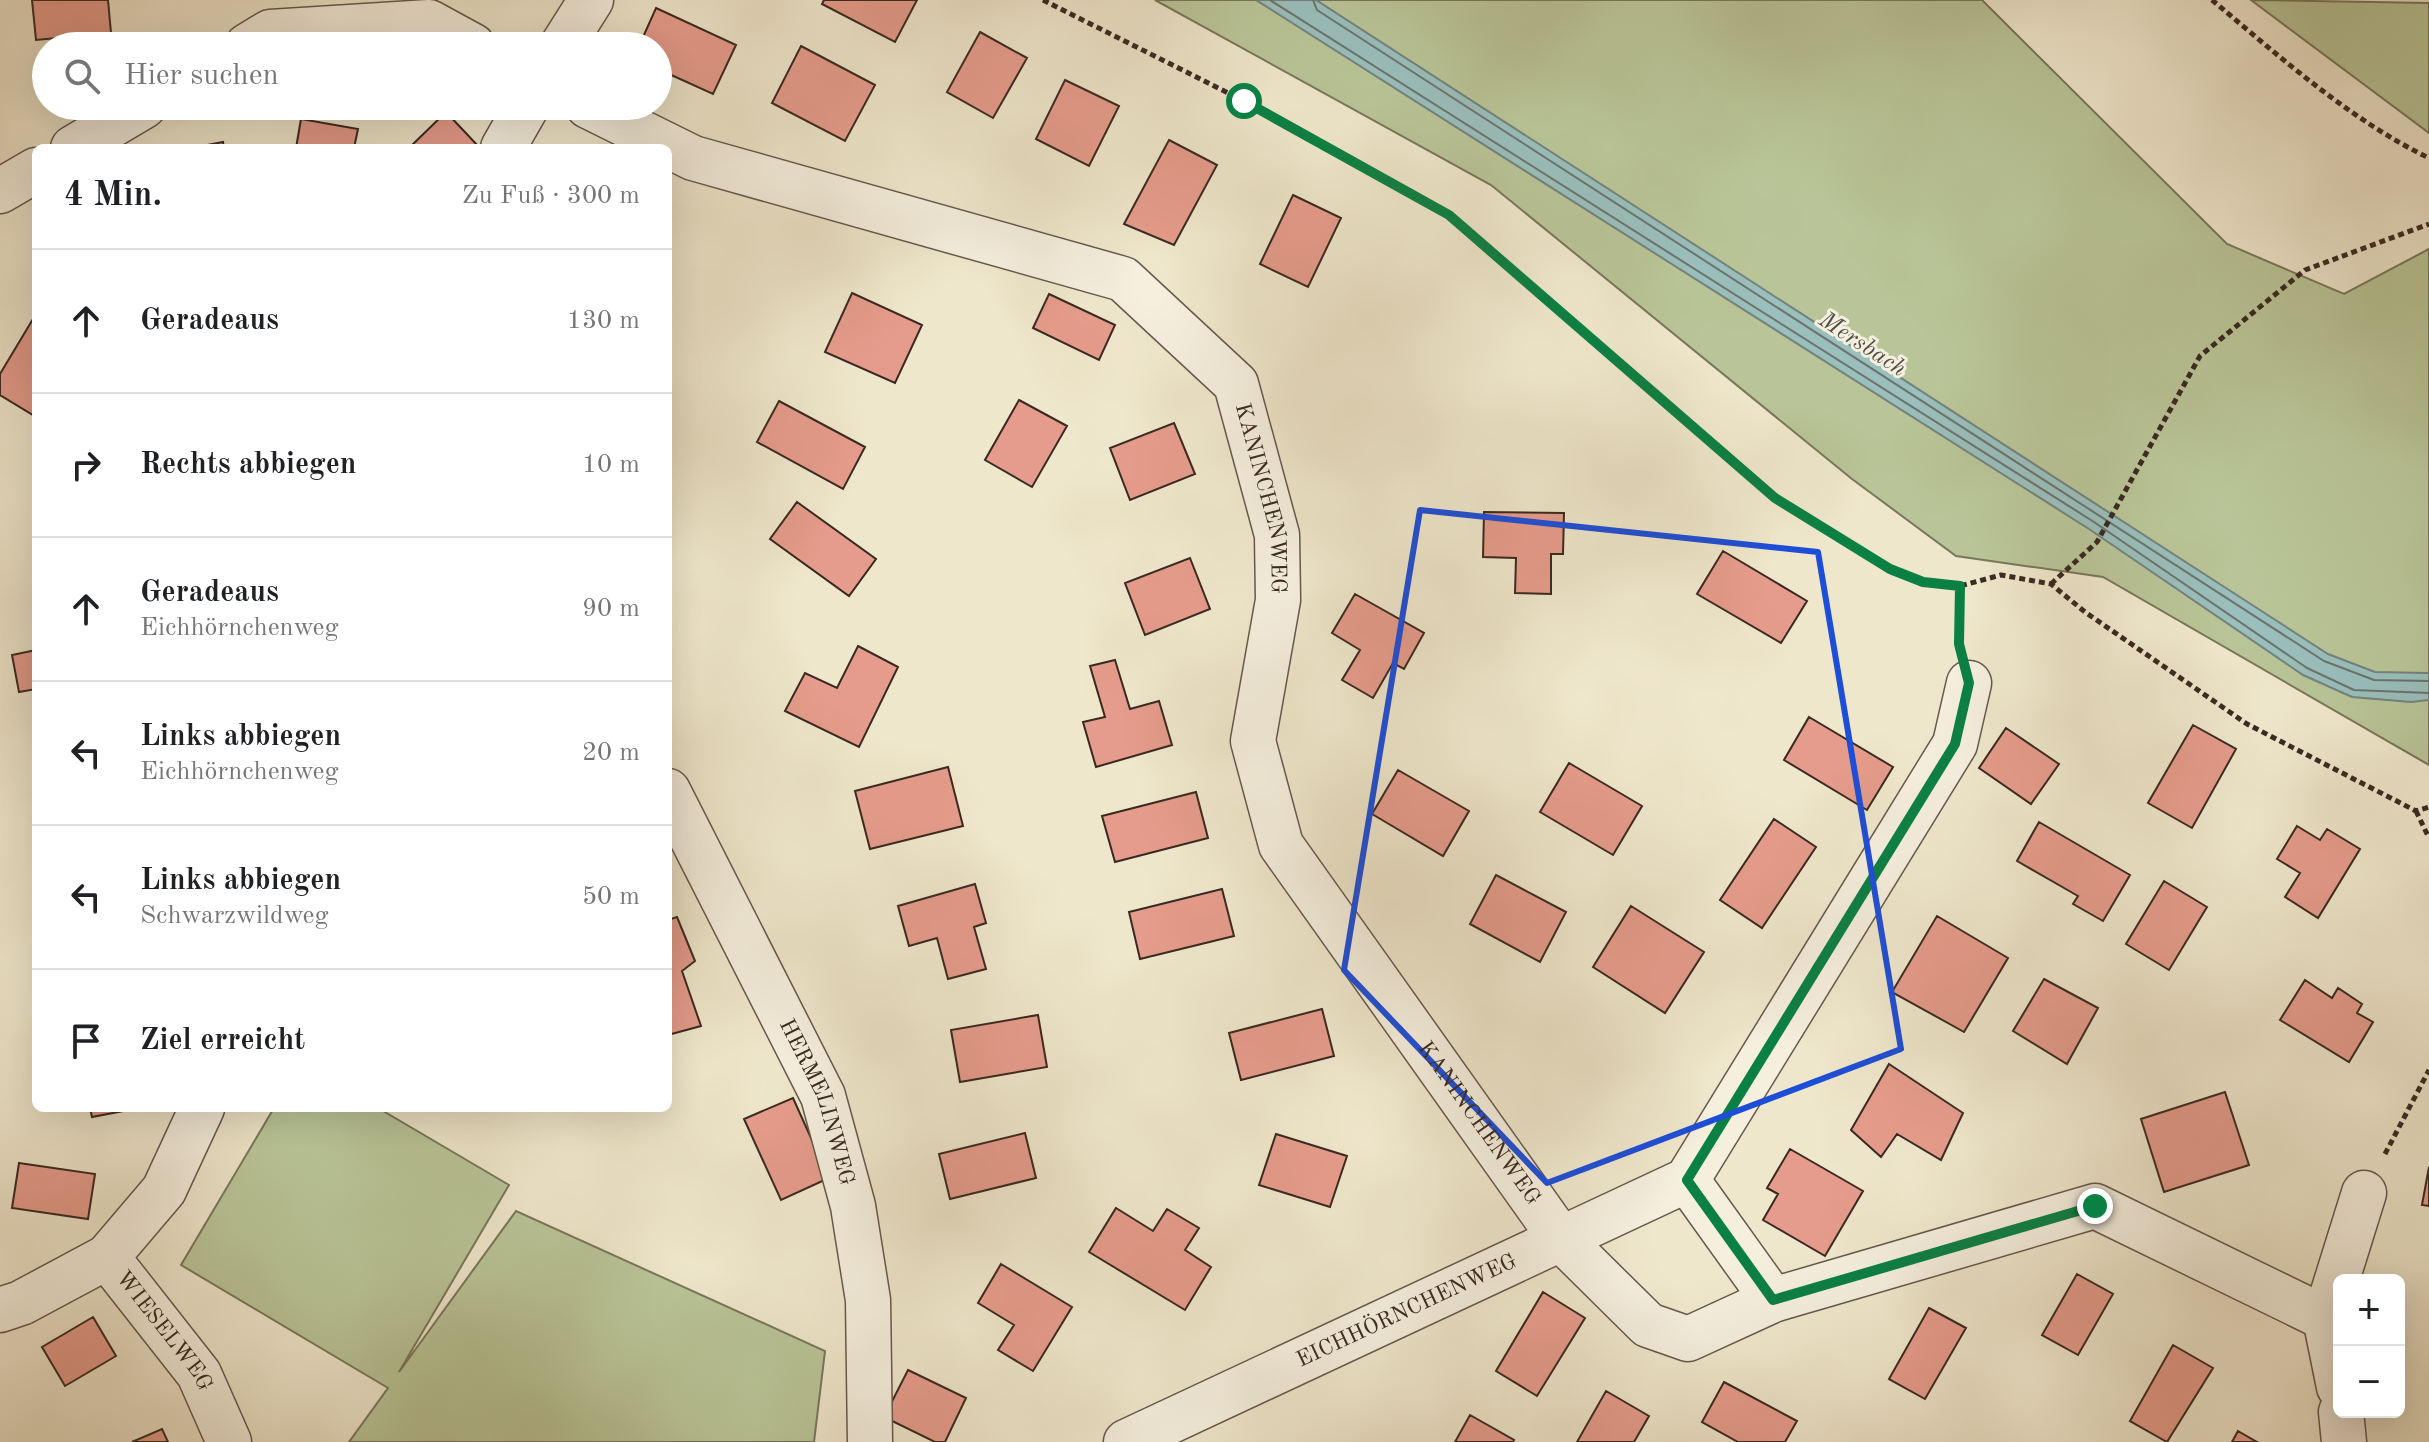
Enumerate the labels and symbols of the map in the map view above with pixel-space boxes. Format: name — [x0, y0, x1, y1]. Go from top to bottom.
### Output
route start — [1226, 83, 1262, 119]
water label: Mersbach — [1813, 308, 1910, 382]
street label: KANINCHENWEG — [1231, 401, 1289, 594]
street label: HERMELINWEG — [775, 1016, 858, 1188]
street label: KANINCHENWEG — [1413, 1038, 1544, 1209]
route end — [2077, 1188, 2113, 1224]
street label: EICHHÖRNCHENWEG — [1293, 1250, 1520, 1372]
street label: WIESELWEG — [112, 1267, 216, 1394]

